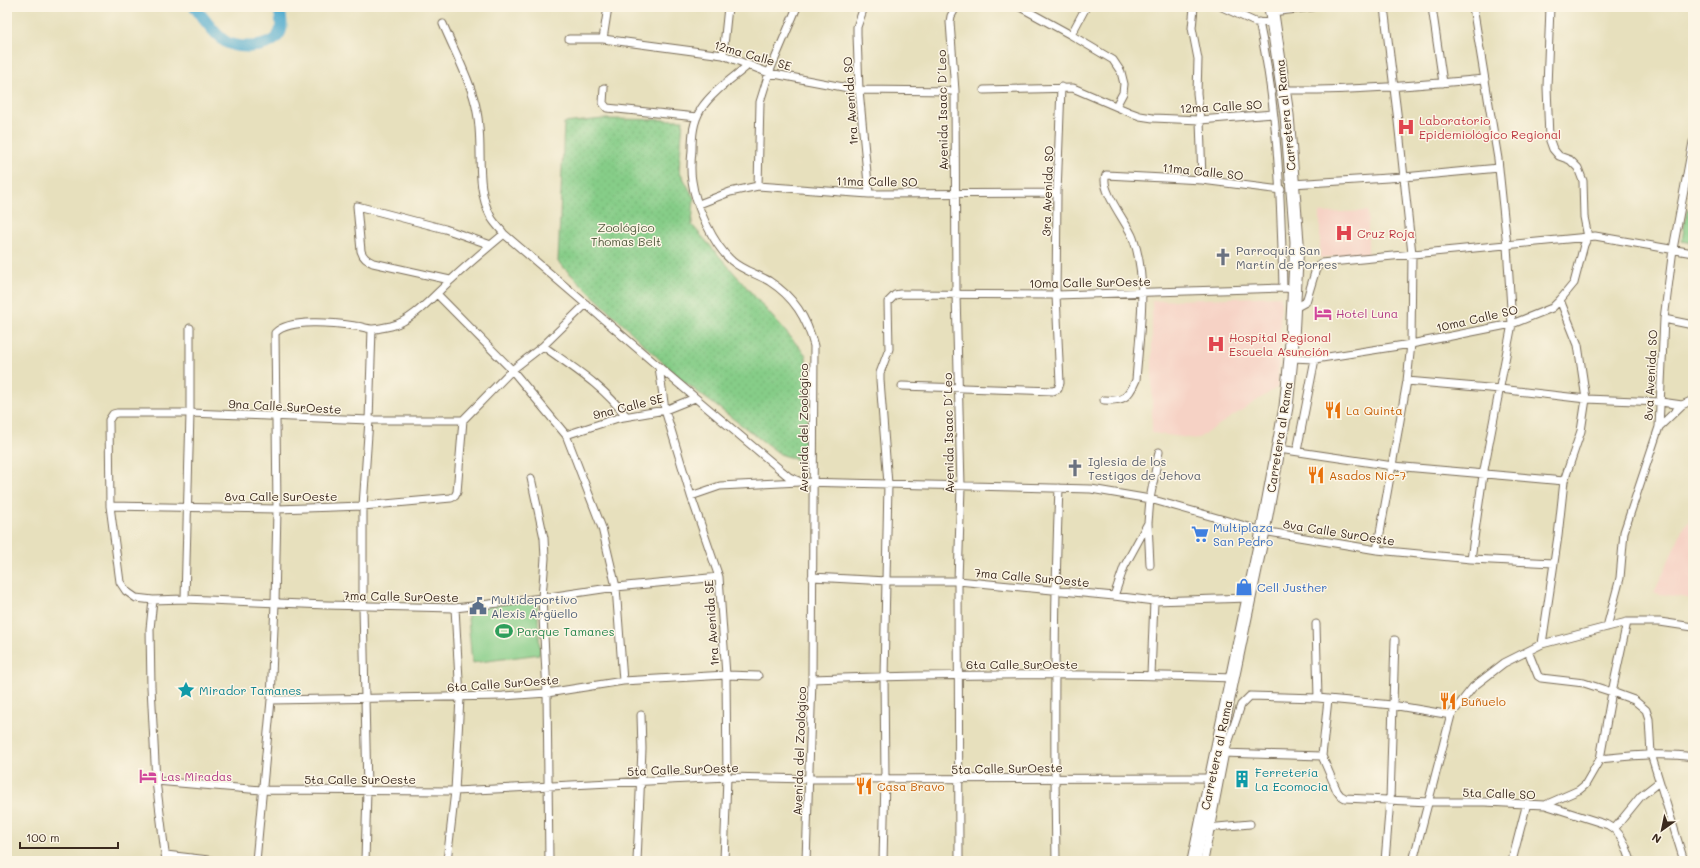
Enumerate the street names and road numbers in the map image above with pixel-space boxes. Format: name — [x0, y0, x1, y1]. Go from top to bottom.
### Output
street label: 12ma Calle SE — [712, 36, 794, 74]
street label: Avenida Isaac D´Leo — [933, 50, 951, 170]
street label: 1ra Avenida SO — [839, 56, 861, 146]
street label: Carretera al Rama — [1271, 58, 1299, 172]
street label: 12ma Calle SO — [1179, 96, 1263, 116]
street label: 3ra Avenida SO — [1037, 145, 1057, 237]
street label: 11ma Calle SO — [1162, 159, 1244, 183]
street label: 11ma Calle SO — [836, 172, 918, 190]
street label: 10ma Calle SurOeste — [1029, 273, 1151, 291]
street label: 10ma Calle SO — [1435, 301, 1519, 335]
street label: 8va Avenida SO — [1640, 329, 1660, 421]
street label: Avenida del Zoológico — [795, 363, 811, 493]
street label: Avenida Isaac D´Leo — [939, 373, 957, 493]
street label: Carretera al Rama — [1262, 380, 1296, 494]
street label: 9na Calle SE — [591, 389, 665, 422]
street label: 9na Calle SurOeste — [228, 395, 342, 417]
street label: 8va Calle SurOeste — [224, 488, 338, 504]
street label: 8va Calle SurOeste — [1282, 515, 1396, 549]
street label: 7ma Calle SurOeste — [974, 564, 1090, 590]
street label: 1ra Avenida SE — [700, 579, 722, 667]
street label: 7ma Calle SurOeste — [343, 587, 459, 605]
street label: 6ta Calle SurOeste — [966, 656, 1078, 672]
street label: 6ta Calle SurOeste — [447, 671, 559, 695]
street label: Avenida del Zoológico — [789, 686, 809, 816]
street label: Carretera al Rama — [1197, 699, 1235, 811]
street label: 5ta Calle SurOeste — [627, 759, 739, 779]
street label: 5ta Calle SurOeste — [951, 759, 1063, 777]
street label: 5ta Calle SurOeste — [304, 771, 416, 787]
street label: 5ta Calle SO — [1462, 784, 1536, 802]

